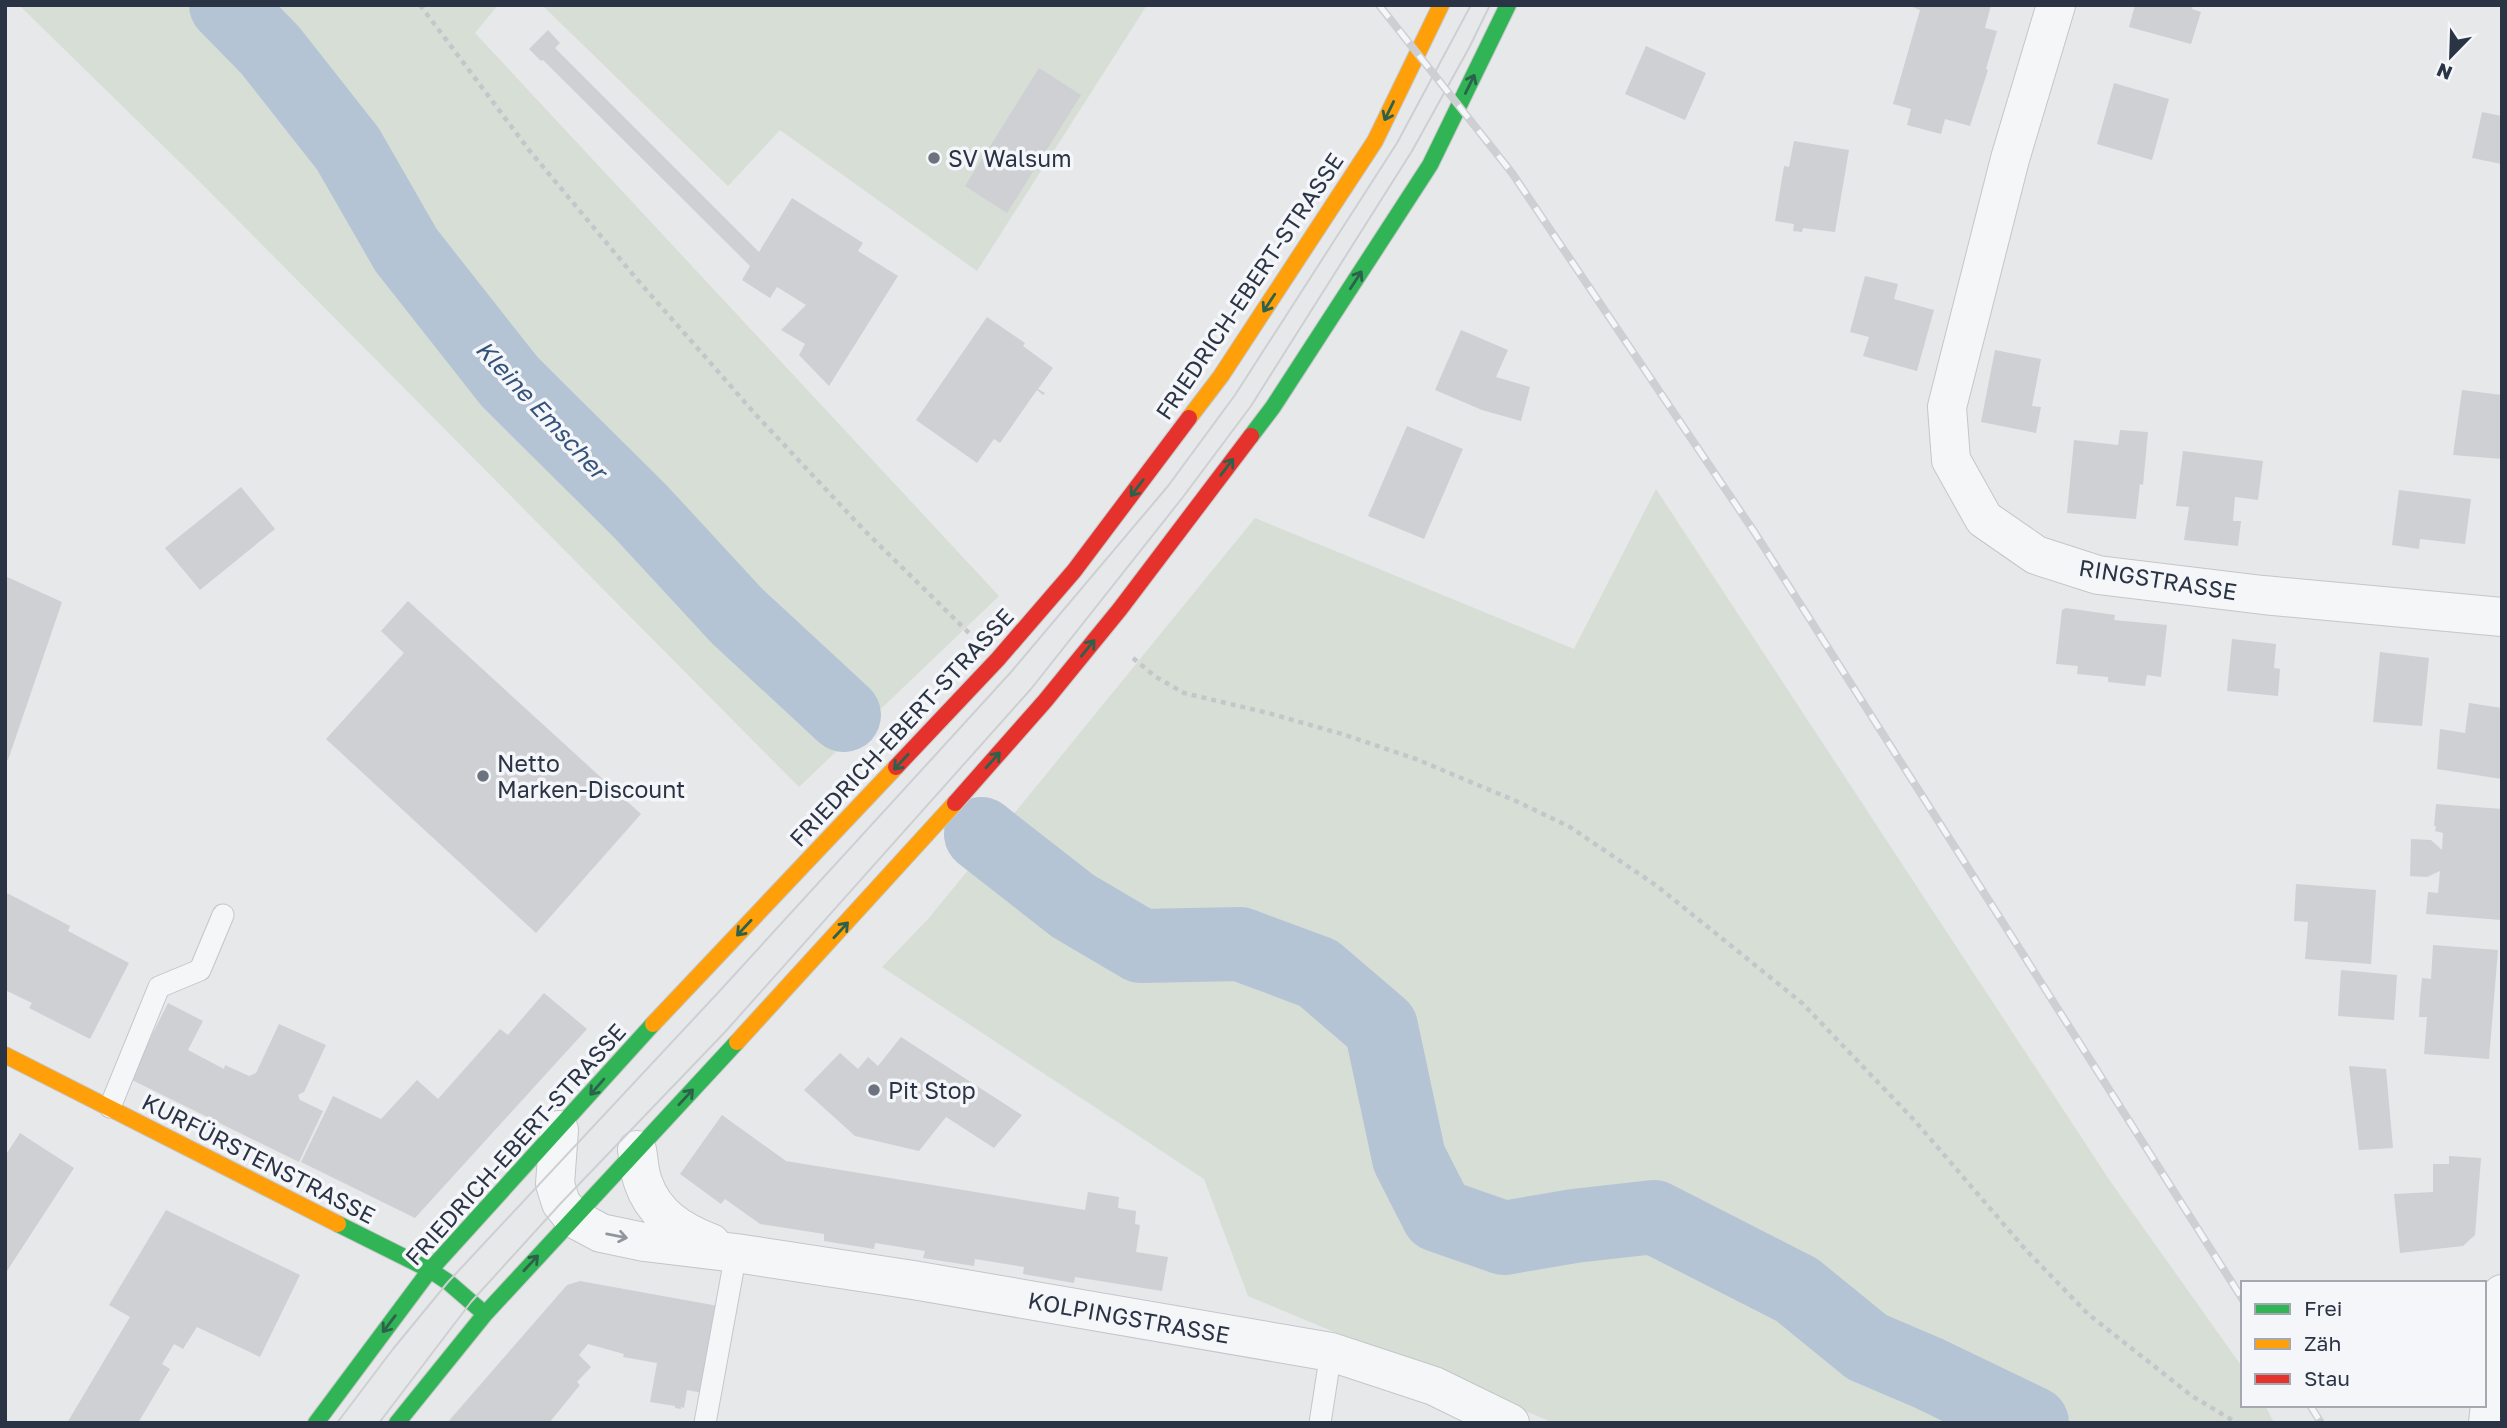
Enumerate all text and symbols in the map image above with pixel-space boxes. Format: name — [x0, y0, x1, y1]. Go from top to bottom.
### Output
north arrow — [2416, 21, 2486, 91]
text: N — [2433, 59, 2455, 86]
one-way arrow — [1464, 74, 1477, 95]
one-way arrow — [1382, 100, 1396, 121]
place label: SV Walsum — [948, 144, 1072, 172]
street label: FRIEDRICH-EBERT-STRASSE — [1149, 147, 1349, 425]
marker: SV Walsum — [926, 150, 942, 166]
one-way arrow — [1348, 271, 1363, 290]
one-way arrow — [1261, 293, 1276, 312]
water label: Kleine Emscher — [471, 334, 616, 487]
one-way arrow — [1220, 459, 1235, 477]
one-way arrow — [1129, 478, 1144, 497]
street label: RINGSTRASSE — [2077, 553, 2239, 605]
street label: FRIEDRICH-EBERT-STRASSE — [783, 602, 1019, 852]
one-way arrow — [1081, 639, 1096, 657]
place label: Netto Marken-Discount — [497, 749, 685, 803]
one-way arrow — [984, 752, 1000, 770]
one-way arrow — [892, 753, 909, 770]
marker: Netto Marken-Discount — [475, 768, 491, 784]
one-way arrow — [736, 919, 753, 936]
one-way arrow — [832, 922, 849, 939]
street label: FRIEDRICH-EBERT-STRASSE — [399, 1017, 631, 1271]
place label: Pit Stop — [888, 1076, 976, 1104]
one-way arrow — [588, 1078, 605, 1095]
marker: Pit Stop — [866, 1082, 882, 1098]
street label: KURFÜRSTENSTRASSE — [138, 1087, 380, 1229]
one-way arrow — [678, 1088, 694, 1106]
one-way arrow — [605, 1230, 628, 1244]
one-way arrow — [523, 1255, 540, 1272]
legend — [2241, 1281, 2486, 1407]
street label: KOLPINGSTRASSE — [1026, 1285, 1232, 1349]
text: Frei — [2304, 1295, 2342, 1321]
one-way arrow — [382, 1314, 397, 1333]
text: Zäh — [2304, 1330, 2341, 1356]
text: Stau — [2304, 1365, 2350, 1391]

